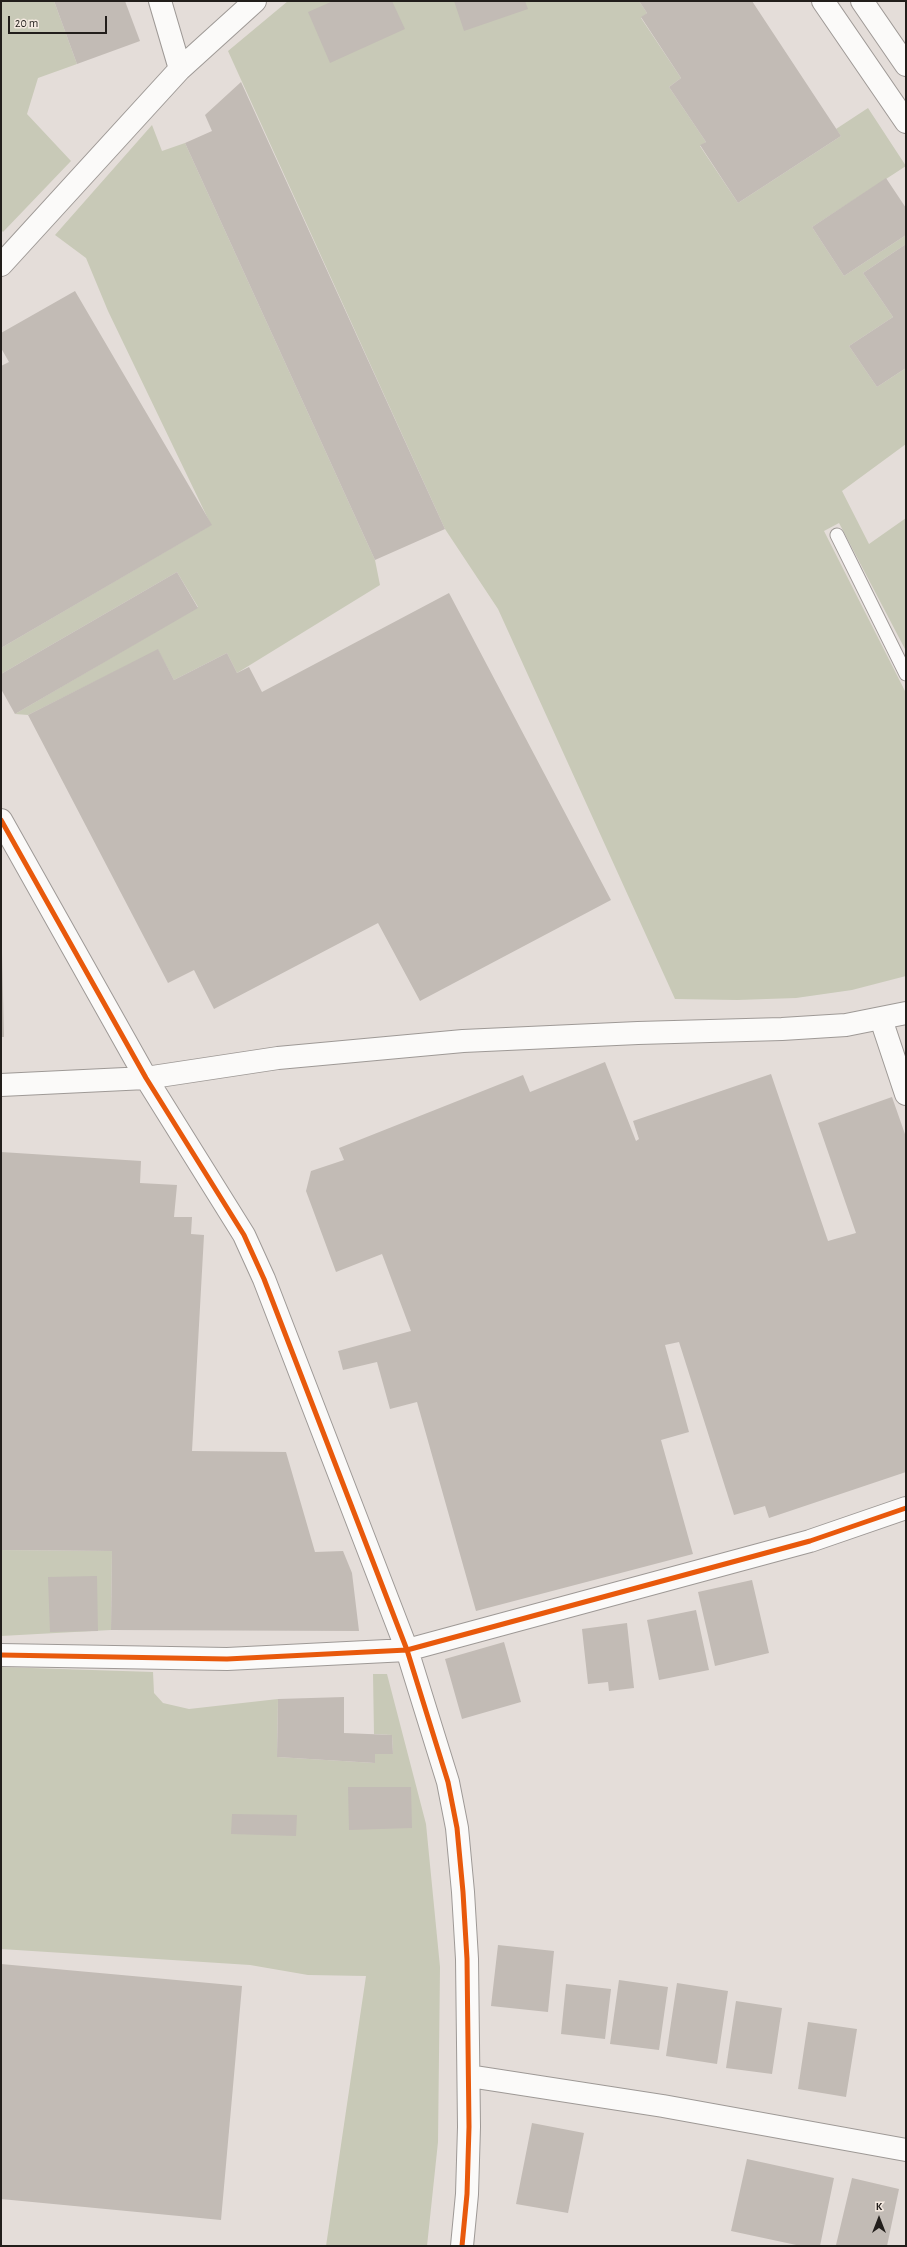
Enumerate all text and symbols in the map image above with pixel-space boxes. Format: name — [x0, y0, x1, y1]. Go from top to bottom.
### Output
scale bar — [10, 8, 109, 34]
text: 20 m — [15, 17, 38, 29]
north arrow — [859, 2199, 899, 2239]
text: K — [876, 2201, 882, 2212]

